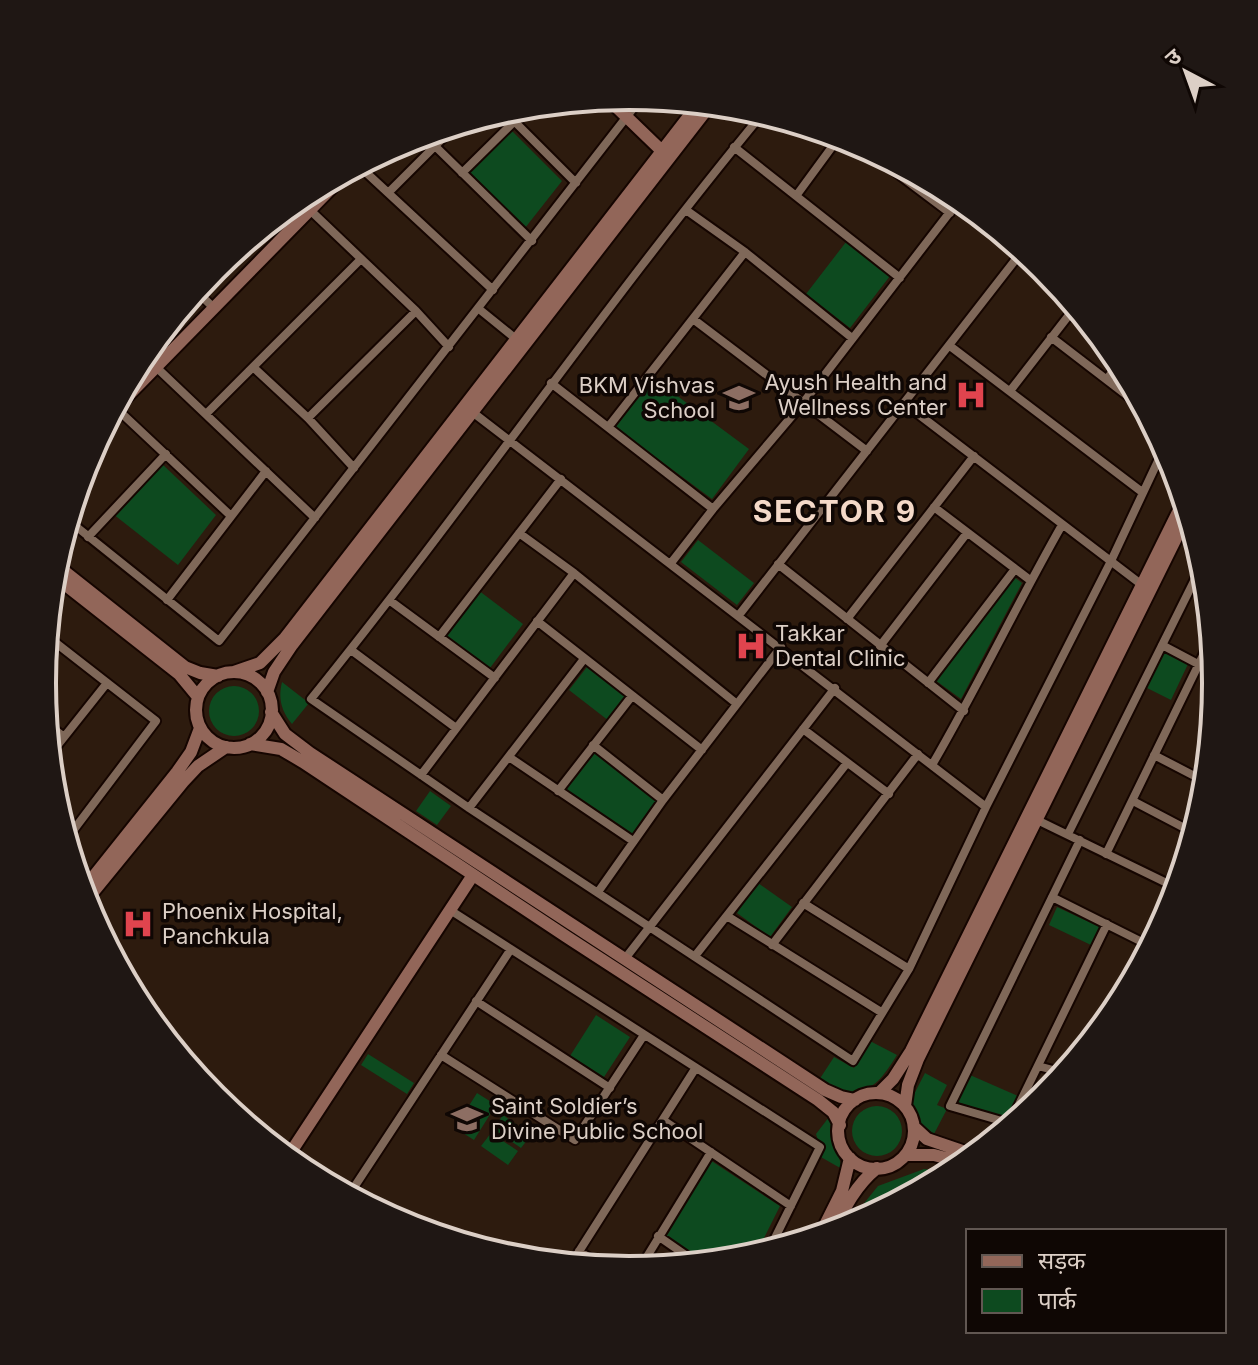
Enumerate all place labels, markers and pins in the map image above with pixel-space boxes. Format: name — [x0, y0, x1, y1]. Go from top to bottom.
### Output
place label: Ayush Health and Wellness Center — [765, 369, 947, 420]
place label: BKM Vishvas School — [579, 372, 715, 423]
hospital icon: Ayush Health and Wellness Center — [954, 378, 988, 412]
school or university icon: BKM Vishvas School — [722, 381, 756, 415]
place label: Takkar Dental Clinic — [775, 620, 906, 671]
hospital icon: Takkar Dental Clinic — [734, 629, 768, 663]
place label: Phoenix Hospital, Panchkula — [162, 898, 343, 949]
hospital icon: Phoenix Hospital, Panchkula — [121, 907, 155, 941]
place label: Saint Soldier’s Divine Public School — [491, 1093, 703, 1144]
school or university icon: Saint Soldier’s Divine Public School — [450, 1102, 484, 1136]

